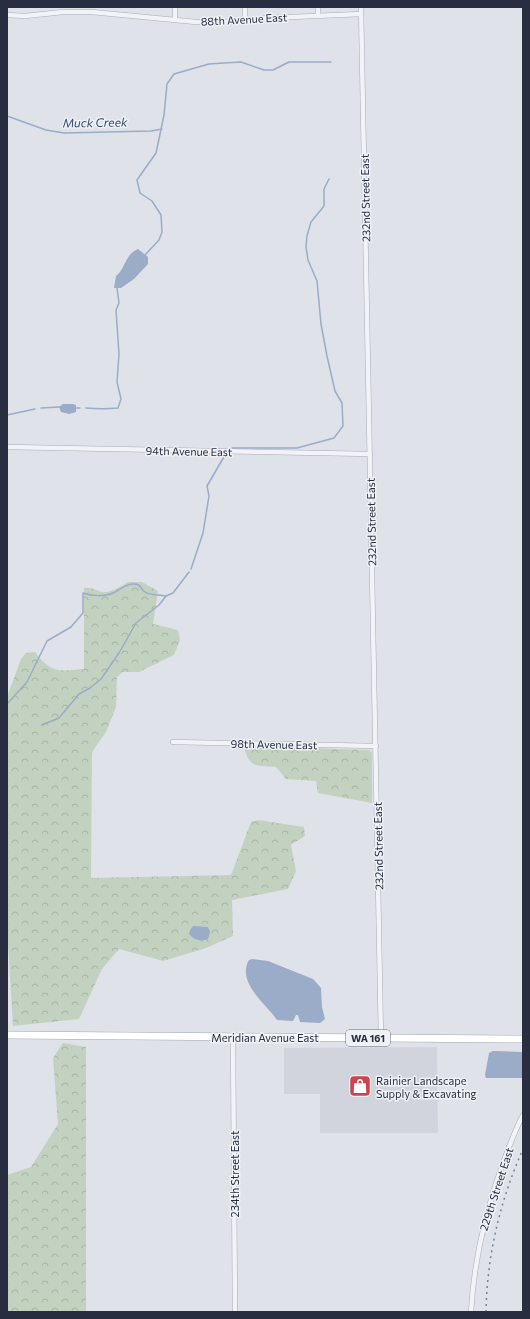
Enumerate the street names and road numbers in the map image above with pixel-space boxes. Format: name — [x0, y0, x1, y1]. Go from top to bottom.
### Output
street label: 88th Avenue East — [200, 10, 288, 28]
street label: 232nd Street East — [358, 153, 372, 242]
street label: 94th Avenue East — [146, 444, 233, 458]
street label: 232nd Street East — [364, 477, 378, 566]
street label: 98th Avenue East — [230, 737, 318, 751]
street label: 232nd Street East — [371, 801, 385, 890]
road number: WA 161 — [346, 1030, 390, 1046]
street label: Meridian Avenue East — [211, 1031, 319, 1044]
street label: 234th Street East — [228, 1130, 241, 1217]
street label: 229th Street East — [476, 1145, 516, 1232]

